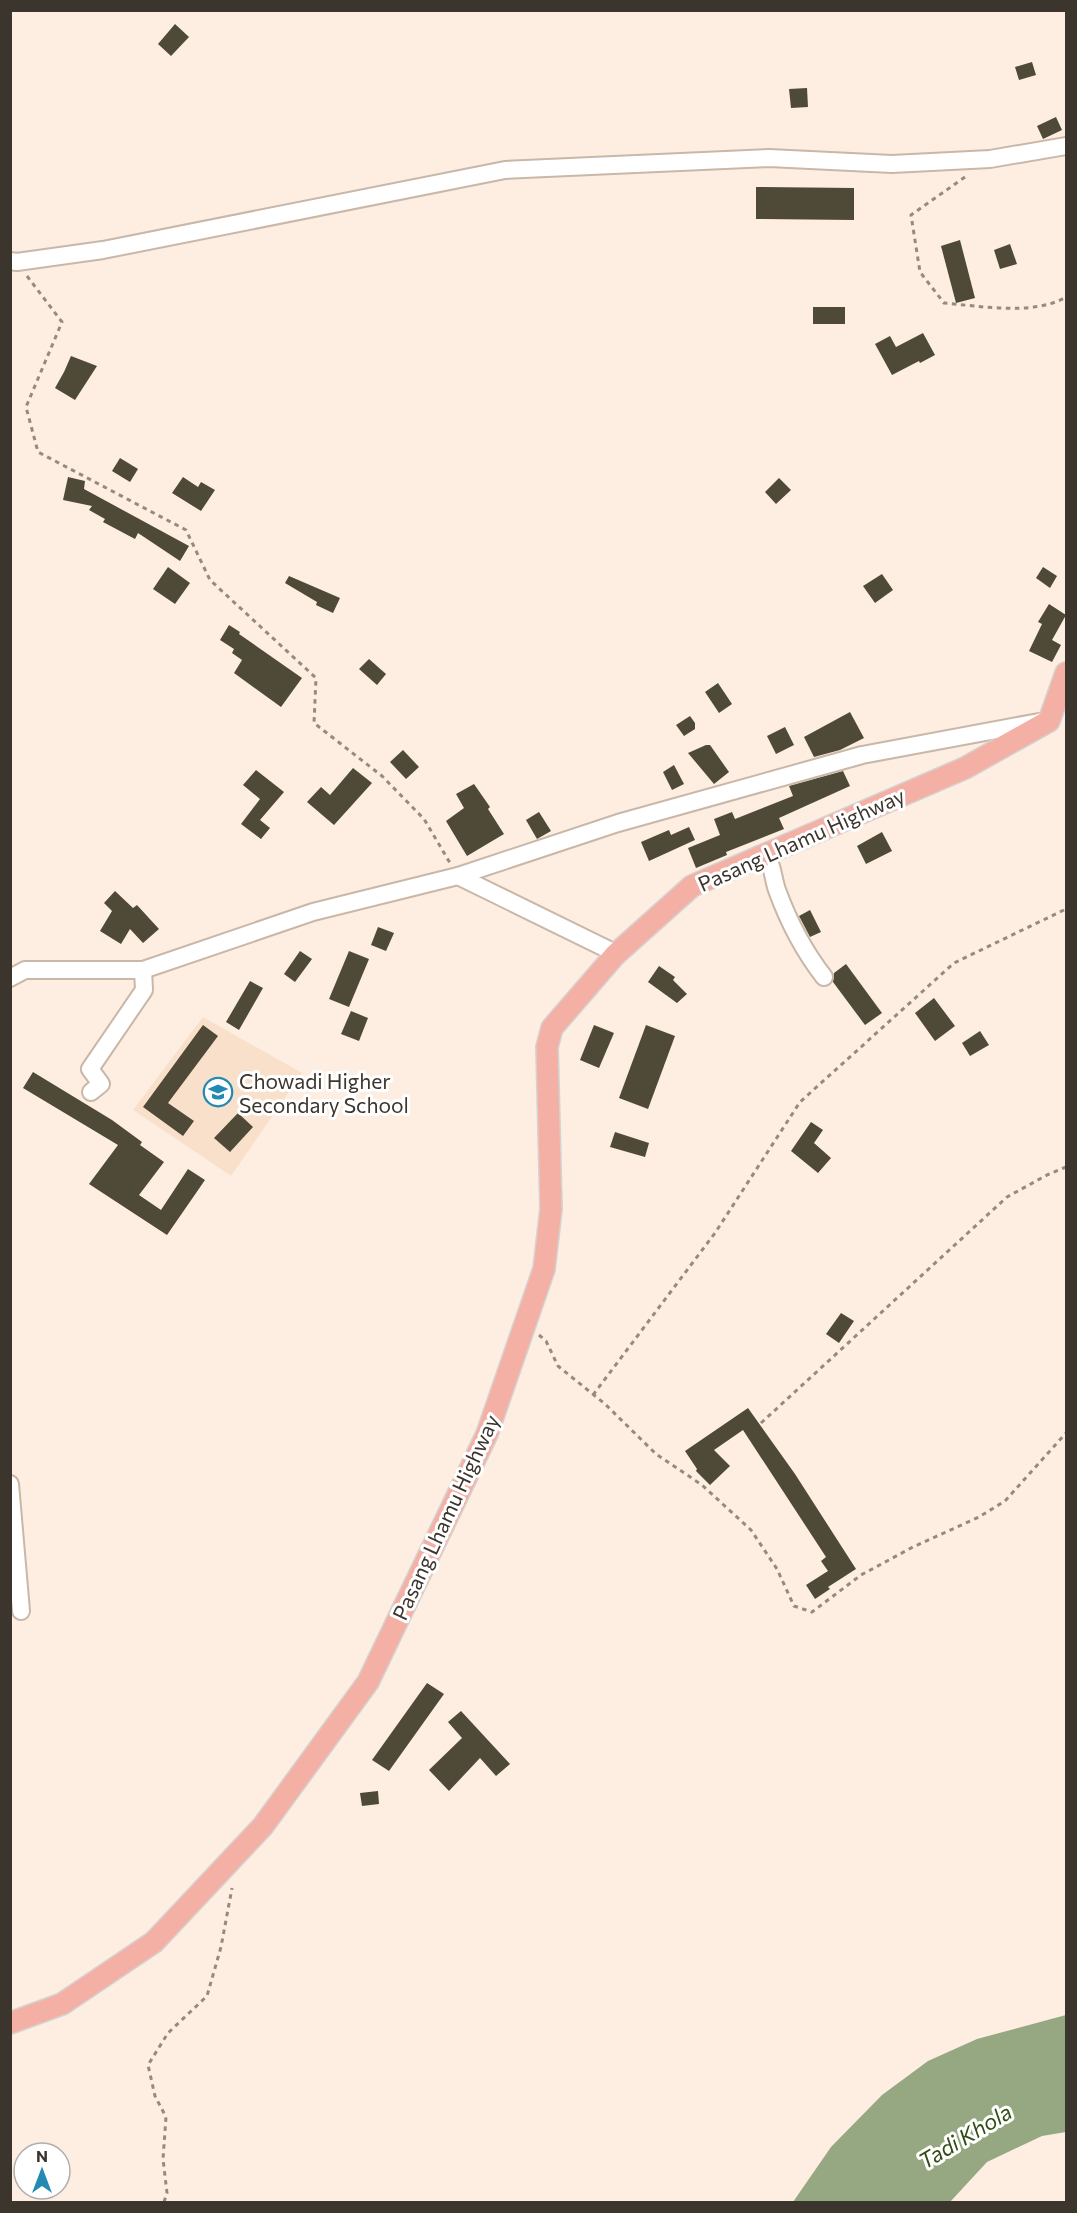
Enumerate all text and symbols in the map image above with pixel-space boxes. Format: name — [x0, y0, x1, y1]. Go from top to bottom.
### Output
street label: Pasang Lhamu Highway — [694, 782, 908, 896]
place label: Chowadi Higher Secondary School — [239, 1068, 409, 1117]
school or university icon: Chowadi Higher Secondary School — [202, 1076, 234, 1108]
street label: Pasang Lhamu Highway — [386, 1410, 504, 1624]
water label: Tadi Khola — [914, 2098, 1016, 2174]
north arrow — [12, 2141, 72, 2201]
text: N — [36, 2146, 48, 2165]

